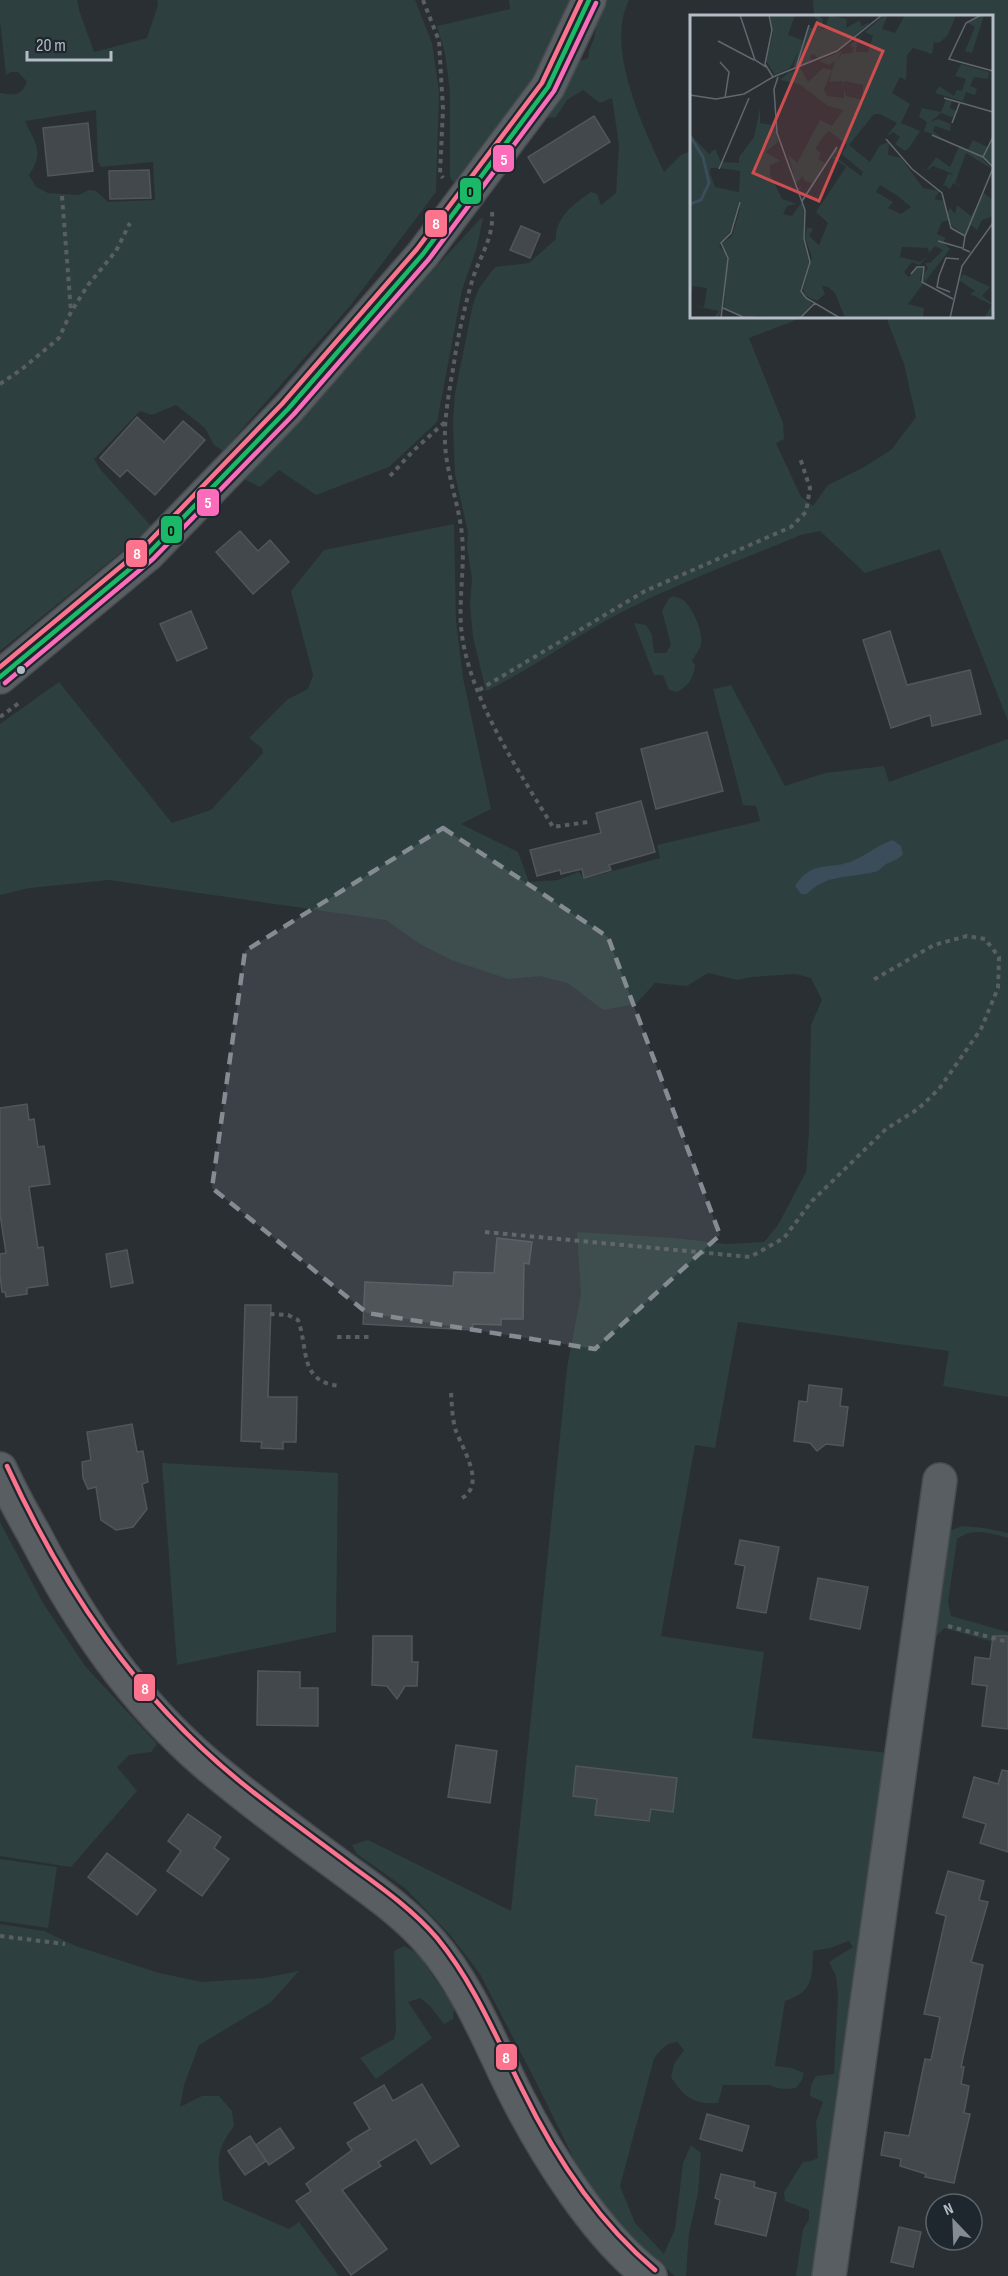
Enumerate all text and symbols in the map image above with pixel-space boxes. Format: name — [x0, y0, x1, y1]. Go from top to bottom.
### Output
inset map — [690, 15, 993, 318]
scale bar — [27, 24, 111, 62]
text: 20 m — [36, 35, 66, 56]
line badge: 5 — [492, 144, 515, 173]
text: 5 — [500, 151, 508, 170]
line badge: 0 — [459, 177, 482, 205]
text: 0 — [466, 183, 474, 202]
line badge: 8 — [424, 209, 448, 238]
text: 8 — [432, 215, 440, 234]
line badge: 5 — [196, 488, 220, 517]
text: 5 — [204, 494, 212, 513]
line badge: 0 — [160, 515, 183, 544]
text: 0 — [167, 522, 175, 541]
line badge: 8 — [125, 539, 148, 568]
text: 8 — [133, 545, 141, 564]
unlabelled marker — [15, 664, 27, 676]
line badge: 8 — [133, 1673, 156, 1702]
text: 8 — [141, 1680, 149, 1699]
line badge: 8 — [495, 2043, 518, 2071]
text: 8 — [502, 2049, 510, 2068]
north arrow — [924, 2192, 984, 2252]
text: N — [941, 2199, 956, 2220]

